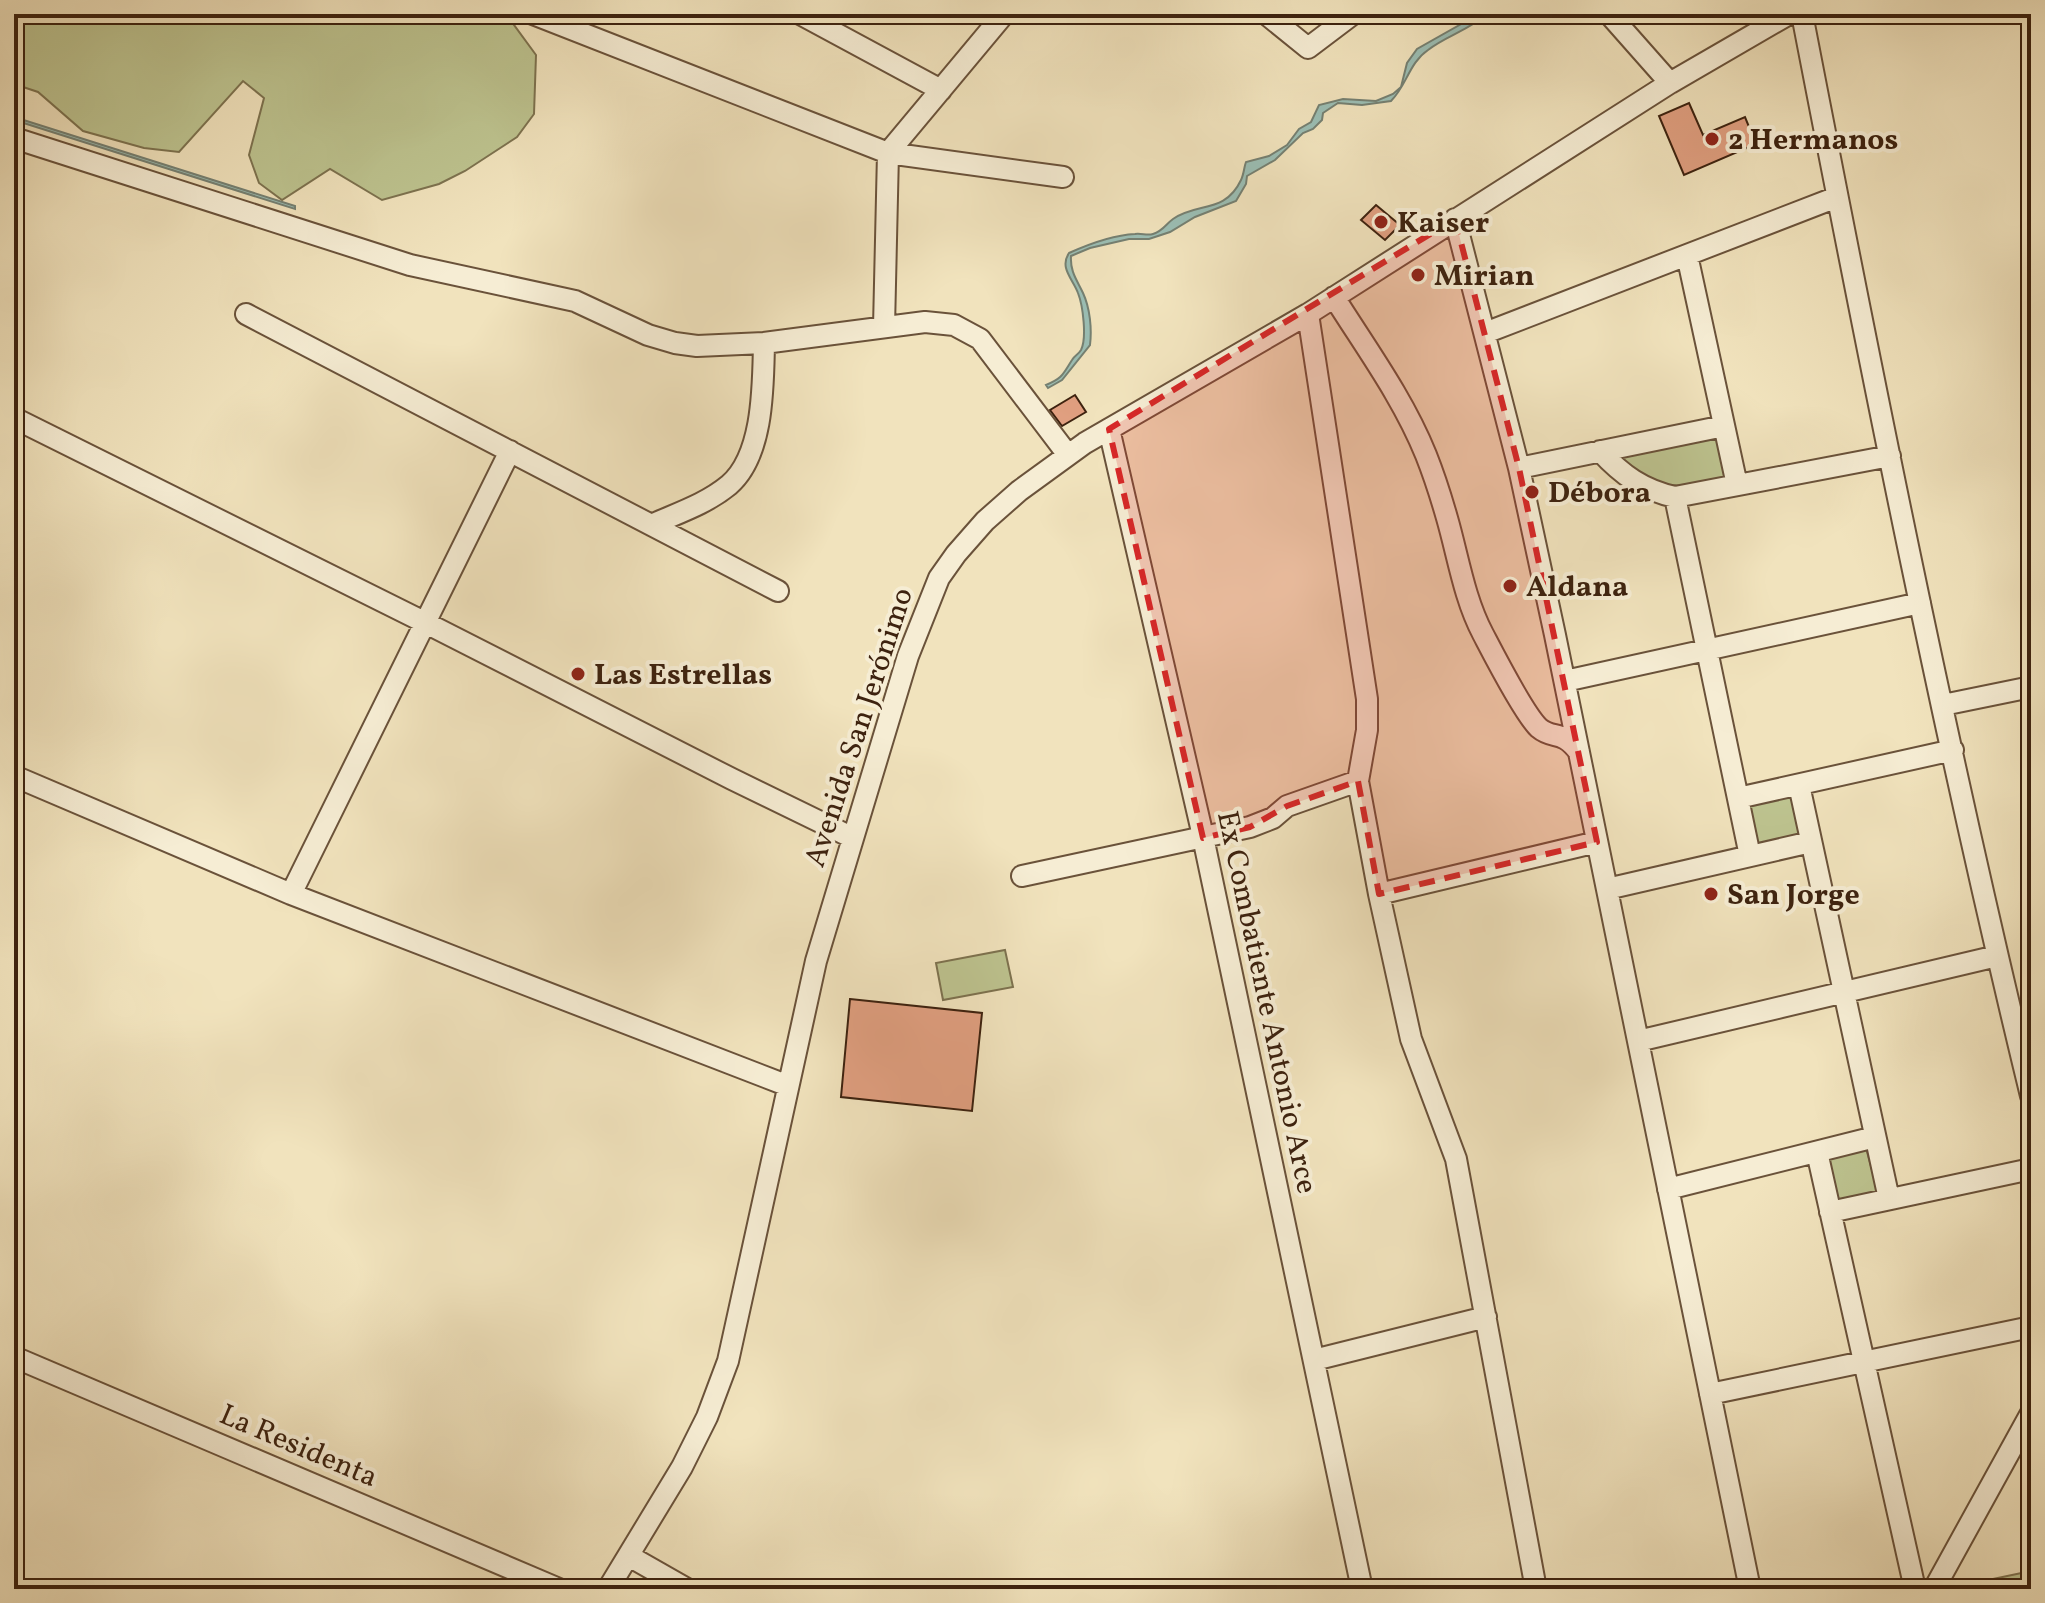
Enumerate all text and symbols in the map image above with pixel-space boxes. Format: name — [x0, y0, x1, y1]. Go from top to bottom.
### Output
place label: 2 Hermanos — [1728, 120, 1898, 162]
marker: 2 Hermanos — [1703, 130, 1721, 148]
place label: Kaiser — [1397, 203, 1489, 245]
marker: Kaiser — [1372, 213, 1390, 231]
place label: Mirian — [1434, 256, 1535, 298]
marker: Mirian — [1409, 266, 1427, 284]
place label: Débora — [1548, 473, 1651, 515]
marker: Débora — [1523, 483, 1541, 501]
place label: Aldana — [1526, 567, 1628, 609]
marker: Aldana — [1501, 577, 1519, 595]
street label: Avenida San Jerónimo — [795, 583, 925, 873]
place label: Las Estrellas — [594, 655, 772, 697]
marker: Las Estrellas — [569, 665, 587, 683]
street label: Ex Combatiente Antonio Arce — [1205, 807, 1327, 1198]
place label: San Jorge — [1727, 875, 1860, 917]
marker: San Jorge — [1702, 885, 1720, 903]
street label: La Residenta — [213, 1395, 384, 1499]

